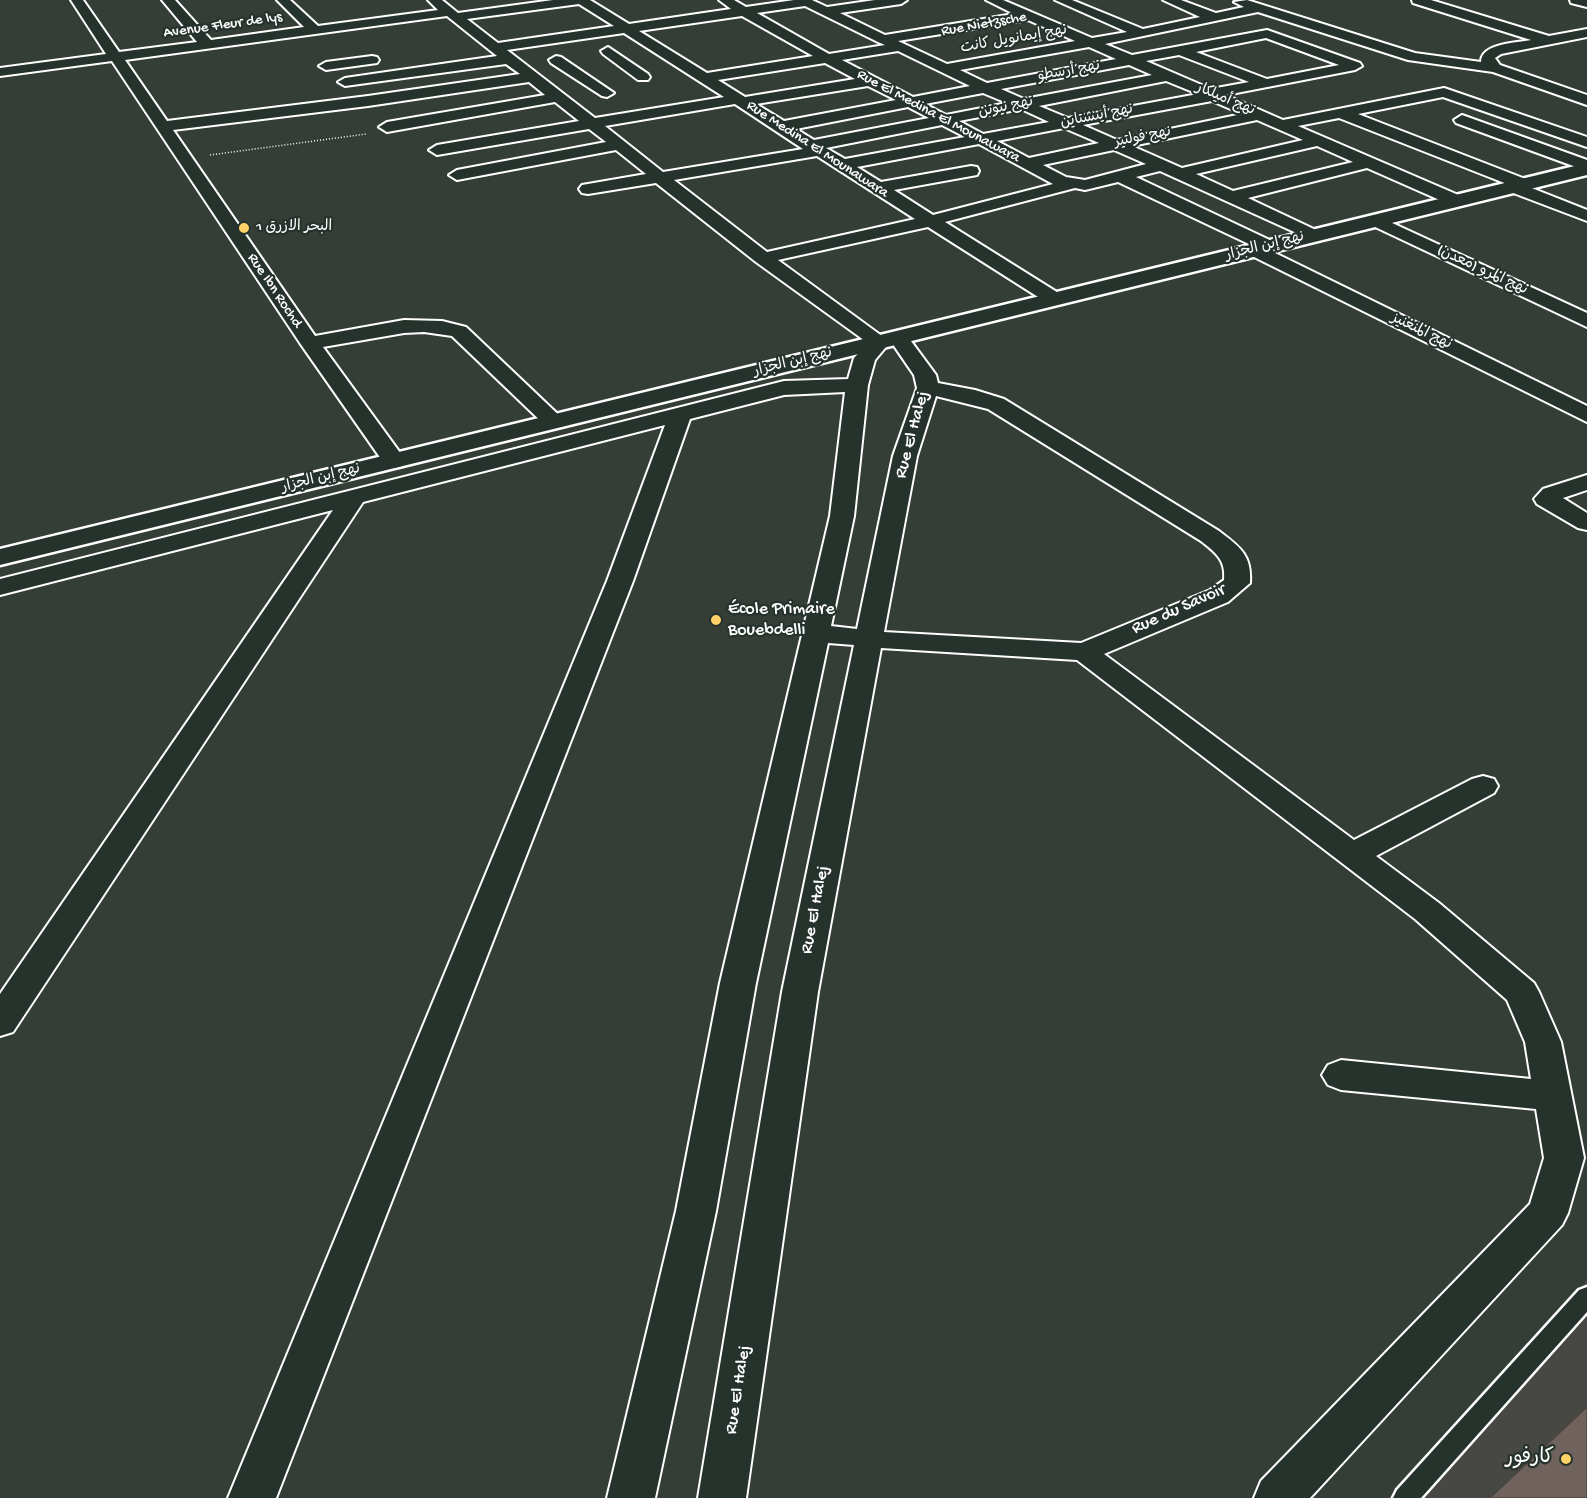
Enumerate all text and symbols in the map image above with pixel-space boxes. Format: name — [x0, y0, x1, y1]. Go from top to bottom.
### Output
street label: Avenue Fleur de lys — [163, 9, 283, 43]
street label: Rue Nietzsche — [940, 9, 1028, 41]
street label: نهج إيمانويل كانت — [959, 22, 1069, 58]
street label: نهج أرسطو — [1036, 58, 1102, 86]
street label: Rue El Medina El Mounawara — [853, 66, 1023, 168]
street label: نهج أميلكار — [1193, 79, 1257, 121]
street label: نهج نيوتن — [977, 93, 1035, 123]
street label: Rue Medina El Mounawara — [743, 97, 891, 203]
street label: نهج أينشتاين — [1059, 101, 1135, 133]
street label: نهج فولتير — [1113, 124, 1173, 152]
place label: 1 البحر الازرق — [256, 219, 332, 237]
marker: 1 البحر الازرق — [237, 221, 251, 235]
street label: نهج إبن الجزار — [1224, 228, 1306, 266]
street label: نهج المرو (معدن) — [1434, 242, 1530, 300]
street label: Rue Ibn Rochd — [242, 250, 306, 332]
street label: نهج المنغنيز — [1388, 310, 1454, 354]
street label: نهج إبن الجزار — [752, 344, 834, 382]
street label: Rue El Halej — [891, 389, 935, 481]
street label: نهج إبن الجزار — [280, 460, 362, 498]
street label: Rue du Savoir — [1129, 580, 1229, 640]
place label: École Primaire Bouebdelli — [728, 599, 835, 642]
marker: École Primaire Bouebdelli — [709, 613, 723, 627]
street label: Rue El Halej — [797, 864, 835, 956]
street label: Rue El Halej — [721, 1344, 757, 1436]
place label: كارفور — [1505, 1446, 1554, 1472]
marker: كارفور — [1559, 1452, 1573, 1466]

